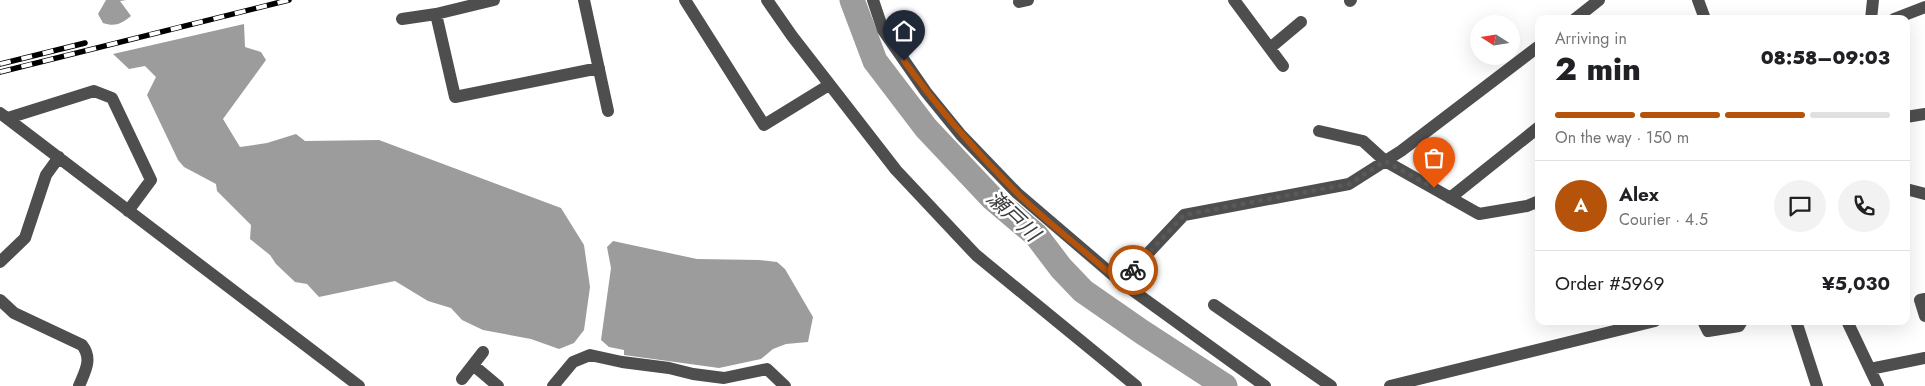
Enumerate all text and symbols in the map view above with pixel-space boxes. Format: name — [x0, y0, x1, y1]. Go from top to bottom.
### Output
pin — [883, 10, 925, 61]
north arrow — [1470, 15, 1520, 65]
map controls — [1470, 15, 1520, 65]
icon: home — [890, 17, 918, 45]
text: Arriving in — [1555, 27, 1627, 50]
text: 08:58–09:03 — [1761, 44, 1890, 71]
text: 2 min — [1555, 46, 1641, 92]
text: On the way · 150 m — [1555, 126, 1689, 149]
pin — [1413, 137, 1455, 188]
icon: bag — [1420, 144, 1448, 172]
button: chat — [1774, 180, 1826, 232]
button: phone — [1838, 180, 1890, 232]
text: Alex — [1619, 181, 1659, 208]
water label: 瀬戸川 — [980, 184, 1048, 250]
text: A — [1574, 192, 1588, 219]
text: Courier · 4.5 — [1619, 208, 1708, 231]
courier — [1108, 245, 1158, 295]
icon: bike — [1119, 256, 1147, 284]
text: Order #5969 — [1555, 270, 1664, 297]
text: ¥5,030 — [1822, 270, 1890, 297]

